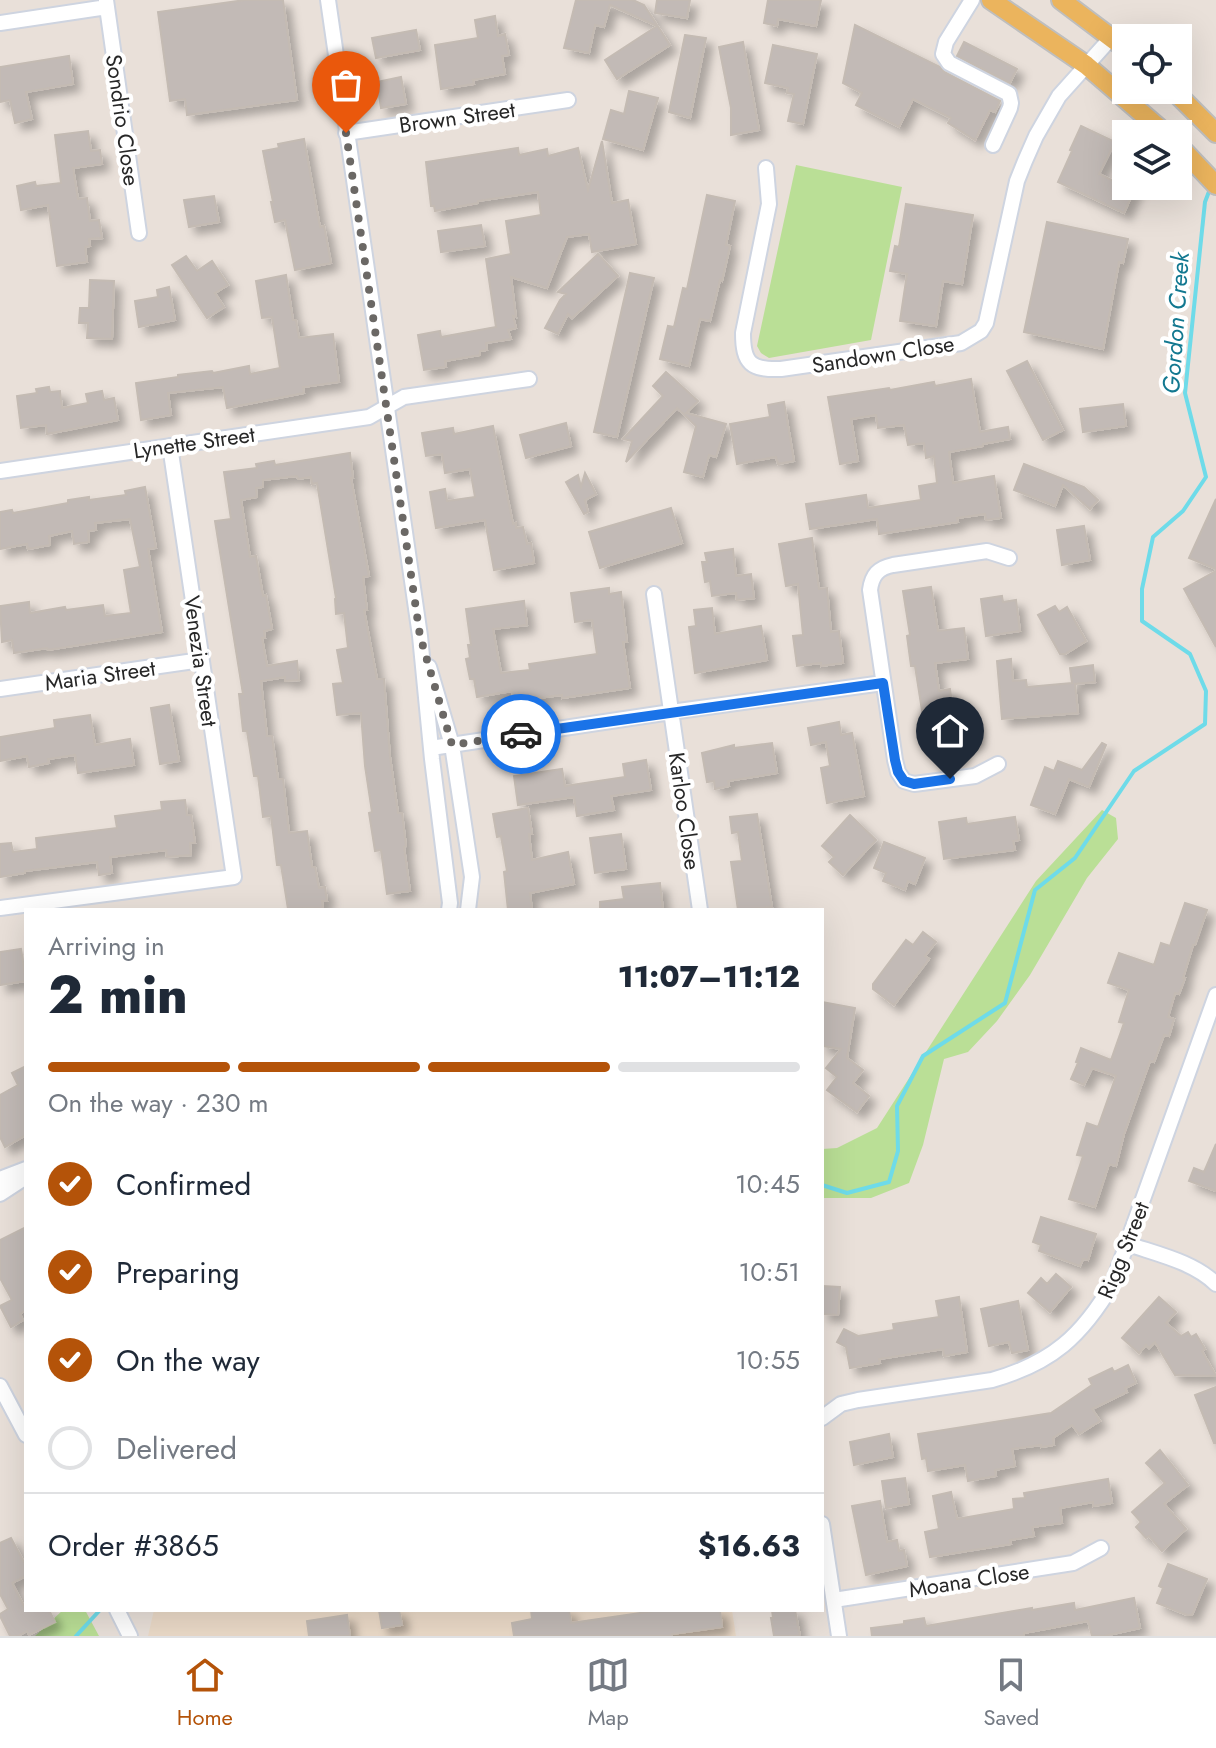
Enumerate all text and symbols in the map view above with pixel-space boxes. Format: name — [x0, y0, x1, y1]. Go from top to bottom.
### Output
map controls — [1112, 24, 1192, 200]
button: locate — [1112, 24, 1192, 104]
pin — [312, 51, 380, 133]
street label: Sondrio Close — [98, 52, 148, 188]
icon: bag — [324, 63, 368, 107]
street label: Brown Street — [397, 93, 518, 141]
button: layers — [1112, 120, 1192, 200]
water label: Gordon Creek — [1153, 249, 1198, 395]
street label: Sandown Close — [809, 327, 957, 381]
street label: Lynette Street — [131, 418, 258, 466]
street label: Venezia Street — [176, 593, 226, 729]
street label: Maria Street — [43, 651, 158, 699]
courier — [481, 694, 561, 774]
pin — [916, 697, 984, 779]
icon: home — [928, 709, 972, 753]
icon: car — [499, 712, 543, 756]
street label: Karloo Close — [661, 750, 709, 872]
text: Arriving in — [48, 927, 165, 965]
text: 11:07–11:12 — [618, 955, 800, 998]
text: 2 min — [48, 957, 188, 1033]
text: On the way · 230 m — [48, 1084, 269, 1122]
icon: check — [48, 1162, 92, 1206]
text: Confirmed — [116, 1163, 251, 1206]
text: 10:45 — [735, 1165, 800, 1203]
street label: Rigg Street — [1089, 1196, 1157, 1303]
icon: check — [48, 1250, 92, 1294]
text: Preparing — [116, 1251, 240, 1294]
text: 10:51 — [739, 1253, 800, 1291]
icon: check — [48, 1338, 92, 1382]
text: On the way — [116, 1339, 260, 1382]
text: 10:55 — [736, 1341, 800, 1379]
text: Delivered — [116, 1427, 237, 1470]
text: Order #3865 — [48, 1524, 219, 1567]
text: $16.63 — [698, 1524, 800, 1567]
street label: Moana Close — [907, 1555, 1031, 1605]
tab: Home — [177, 1653, 233, 1733]
tab: Map — [586, 1653, 630, 1733]
tab: Saved — [984, 1653, 1039, 1733]

